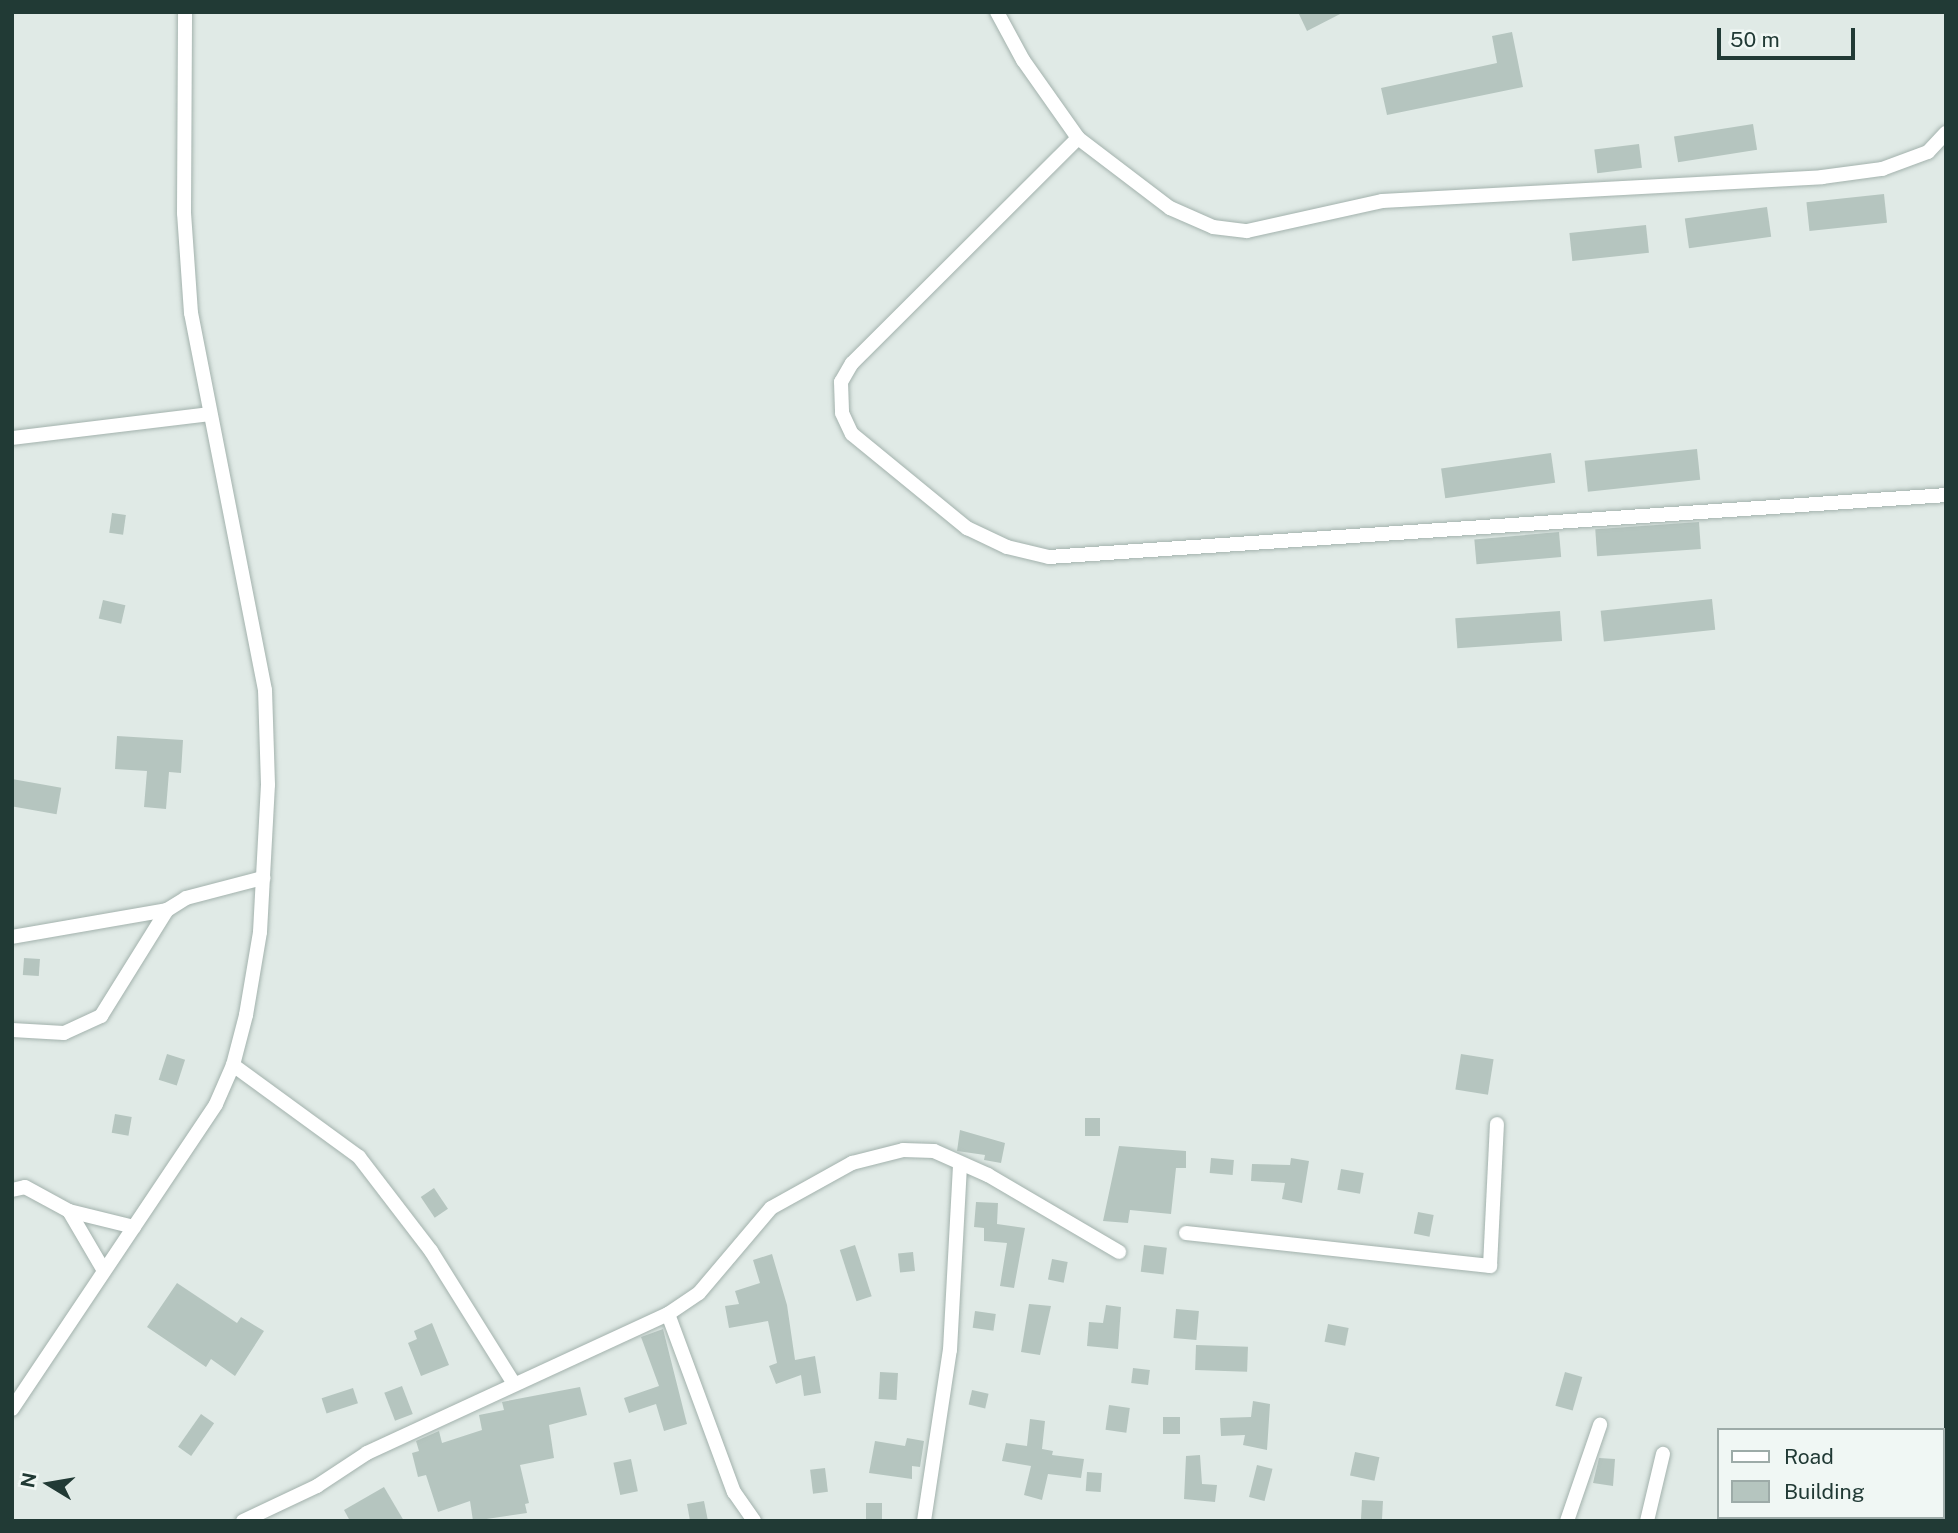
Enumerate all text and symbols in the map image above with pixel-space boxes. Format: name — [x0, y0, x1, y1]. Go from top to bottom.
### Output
scale bar — [1720, 14, 1858, 58]
text: 50 m — [1730, 27, 1780, 52]
legend — [1716, 1428, 1944, 1519]
text: Road — [1784, 1444, 1834, 1469]
north arrow — [14, 1449, 84, 1519]
text: N — [16, 1471, 41, 1489]
text: Building — [1784, 1479, 1865, 1504]

